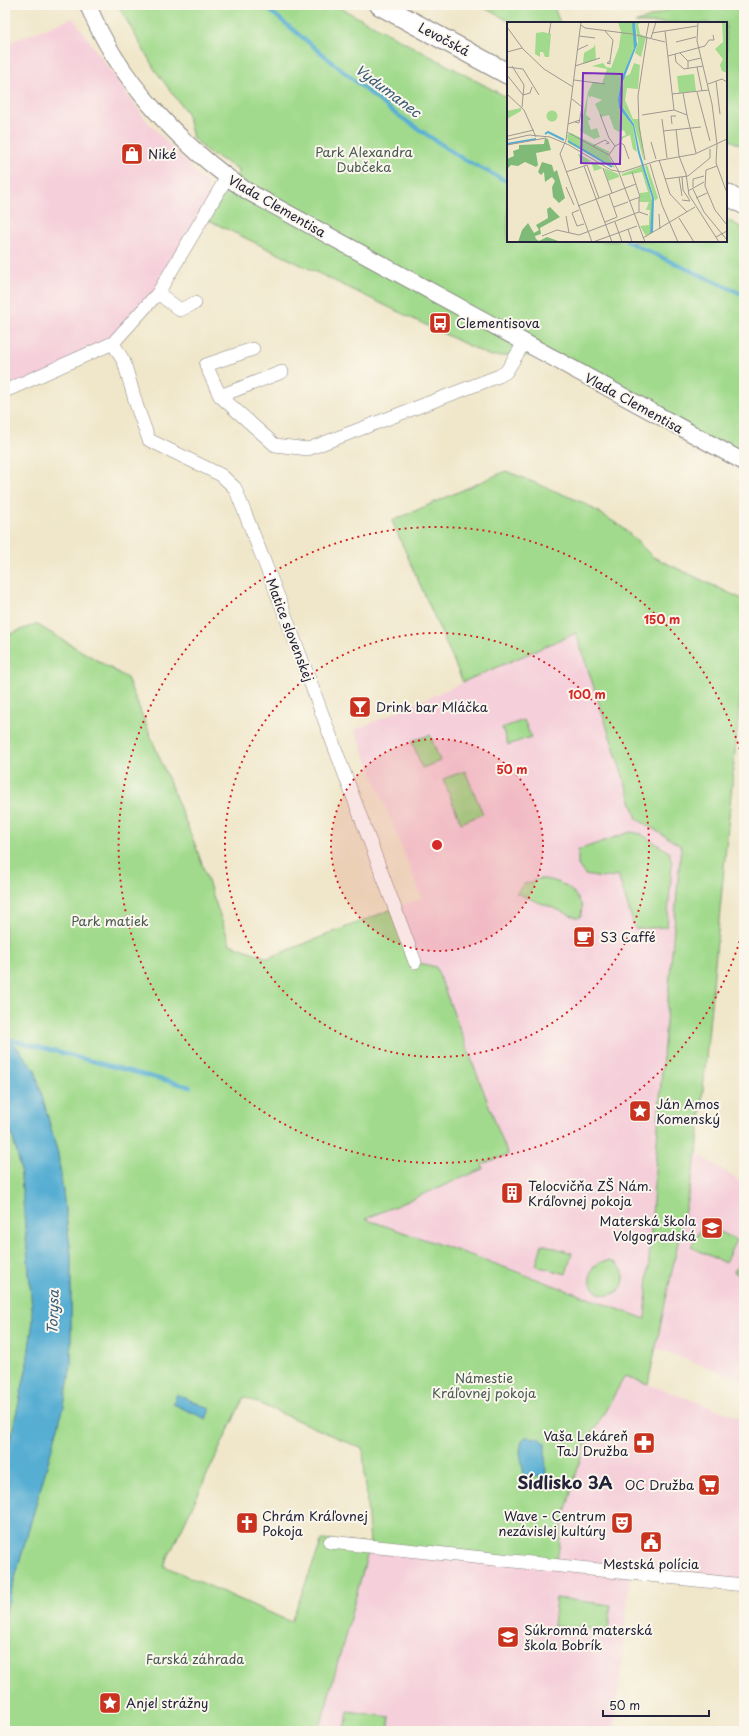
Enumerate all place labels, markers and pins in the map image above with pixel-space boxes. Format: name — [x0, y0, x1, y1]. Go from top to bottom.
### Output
shop icon: Niké — [119, 141, 145, 167]
place label: Niké — [148, 144, 176, 163]
bus stop icon: Clementisova — [427, 310, 453, 336]
place label: Clementisova — [456, 313, 540, 332]
bar icon: Drink bar Mláčka — [347, 694, 373, 720]
place label: Drink bar Mláčka — [376, 697, 489, 716]
centre of rings — [430, 838, 444, 852]
cafe icon: S3 Caffé — [571, 924, 597, 950]
place label: S3 Caffé — [600, 927, 656, 946]
place label: Ján Amos Komenský — [656, 1094, 720, 1128]
place icon: Ján Amos Komenský — [627, 1098, 653, 1124]
place label: Telocvičňa ZŠ Nám. Kráľovnej pokoja — [528, 1176, 652, 1210]
building icon: Telocvičňa ZŠ Nám. Kráľovnej pokoja — [499, 1180, 525, 1206]
place label: Materská škola Volgogradská — [600, 1211, 697, 1245]
school or university icon: Materská škola Volgogradská — [699, 1215, 725, 1241]
place label: Vaša Lekáreň TaJ Družba — [543, 1426, 629, 1460]
pharmacy icon: Vaša Lekáreň TaJ Družba — [631, 1430, 657, 1456]
supermarket icon: OC Družba — [696, 1472, 722, 1498]
place label: OC Družba — [625, 1475, 695, 1494]
place label: Chrám Kráľovnej Pokoja — [262, 1506, 368, 1540]
place label: Wave - Centrum nezávislej kultúry — [498, 1506, 606, 1540]
church icon: Chrám Kráľovnej Pokoja — [234, 1510, 260, 1536]
theatre icon: Wave - Centrum nezávislej kultúry — [609, 1510, 635, 1536]
public building icon: Mestská polícia — [638, 1529, 664, 1555]
place label: Mestská polícia — [603, 1554, 699, 1573]
place label: Súkromná materská škola Bobrík — [524, 1620, 653, 1654]
school or university icon: Súkromná materská škola Bobrík — [495, 1624, 521, 1650]
place icon: Anjel strážny — [97, 1690, 123, 1716]
place label: Anjel strážny — [126, 1693, 208, 1712]

